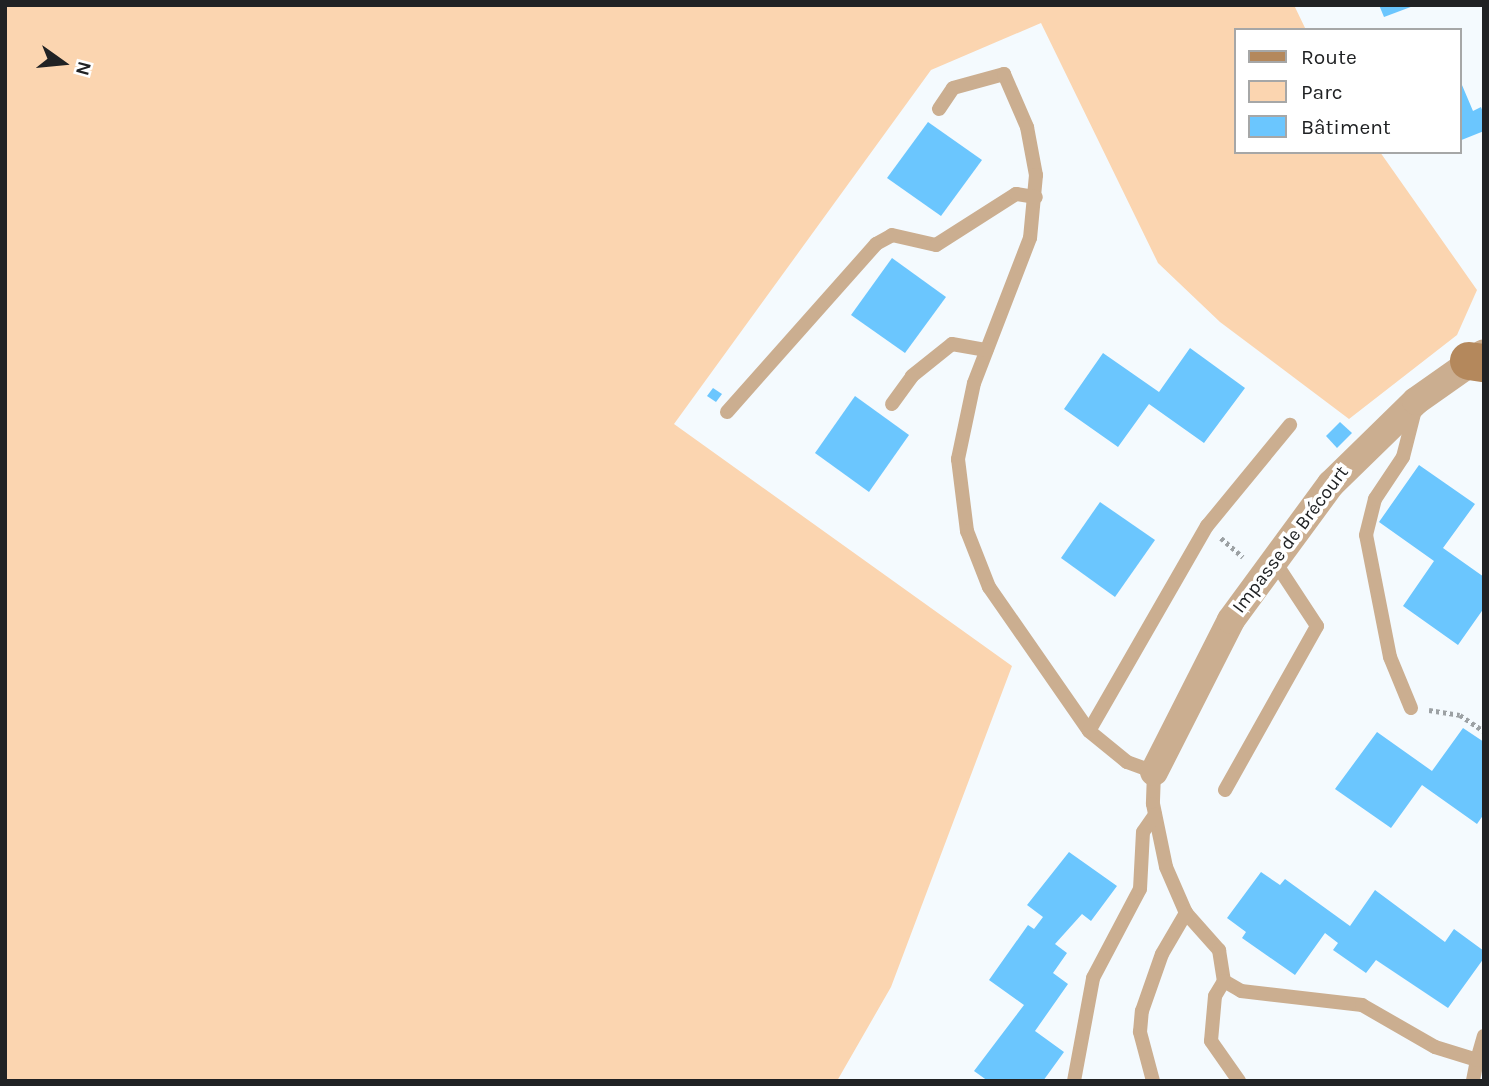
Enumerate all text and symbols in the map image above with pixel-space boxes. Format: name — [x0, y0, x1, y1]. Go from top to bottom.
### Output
north arrow — [28, 28, 98, 98]
legend — [1234, 28, 1461, 154]
text: Route — [1301, 45, 1357, 69]
text: N — [71, 59, 96, 78]
text: Parc — [1301, 80, 1343, 104]
text: Bâtiment — [1301, 115, 1391, 139]
street label: Impasse de Brécourt — [1228, 462, 1354, 618]

